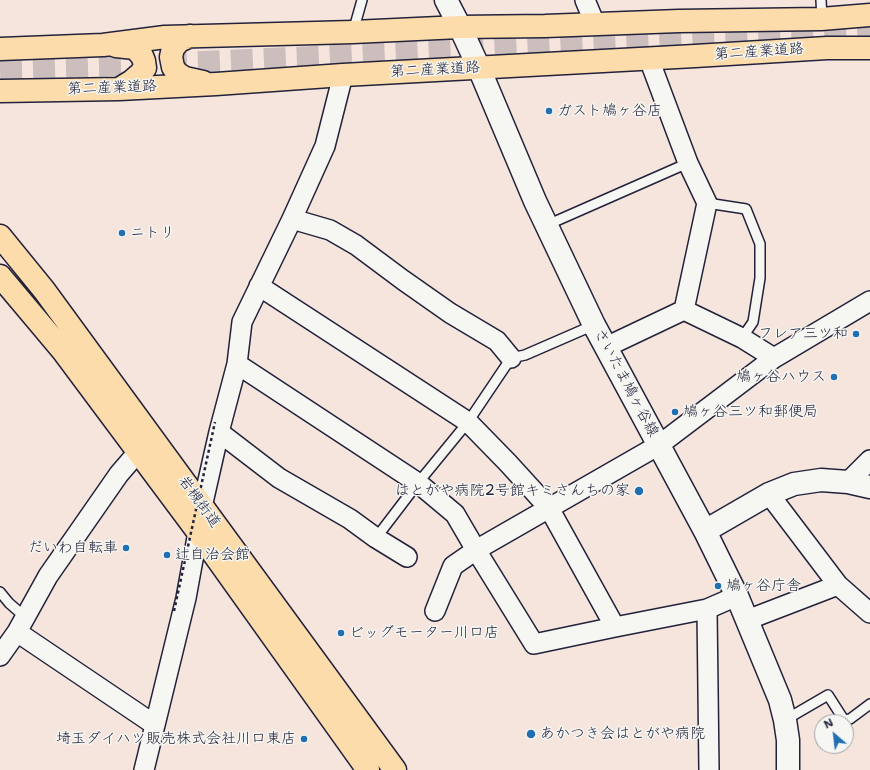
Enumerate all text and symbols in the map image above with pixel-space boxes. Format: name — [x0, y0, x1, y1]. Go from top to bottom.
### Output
street label: 第二産業道路 — [713, 40, 805, 64]
street label: 第二産業道路 — [390, 59, 480, 81]
street label: 第二産業道路 — [67, 77, 157, 99]
place label: ガスト鳩ヶ谷店 — [557, 102, 662, 120]
marker: ガスト鳩ヶ谷店 — [544, 106, 554, 116]
place label: ニトリ — [130, 224, 175, 242]
marker: ニトリ — [117, 228, 127, 238]
place label: フレア三ツ和 — [758, 325, 848, 343]
street label: さいたま鳩ヶ谷線 — [590, 326, 662, 440]
marker: フレア三ツ和 — [851, 329, 861, 339]
place label: 鳩ヶ谷ハウス — [736, 368, 826, 386]
marker: 鳩ヶ谷ハウス — [829, 372, 839, 382]
place label: 鳩ヶ谷三ツ和郵便局 — [683, 403, 818, 421]
marker: 鳩ヶ谷三ツ和郵便局 — [670, 407, 680, 417]
street label: 岩槻街道 — [174, 472, 224, 532]
place label: はとがや病院2号館キミさんちの家 — [395, 482, 630, 500]
marker: はとがや病院2号館キミさんちの家 — [633, 485, 645, 497]
place label: だいわ自転車 — [28, 539, 118, 557]
marker: だいわ自転車 — [121, 543, 131, 553]
place label: 辻自治会館 — [175, 546, 250, 564]
marker: 辻自治会館 — [162, 550, 172, 560]
place label: 鳩ヶ谷庁舎 — [726, 577, 801, 595]
marker: 鳩ヶ谷庁舎 — [713, 581, 723, 591]
place label: ビッグモーター川口店 — [349, 624, 499, 642]
marker: ビッグモーター川口店 — [336, 628, 346, 638]
north arrow — [814, 714, 854, 754]
text: N — [821, 715, 836, 733]
place label: あかつき会はとがや病院 — [540, 725, 705, 743]
marker: あかつき会はとがや病院 — [525, 728, 537, 740]
place label: 埼玉ダイハツ販売株式会社川口東店 — [56, 730, 296, 748]
marker: 埼玉ダイハツ販売株式会社川口東店 — [299, 734, 309, 744]

